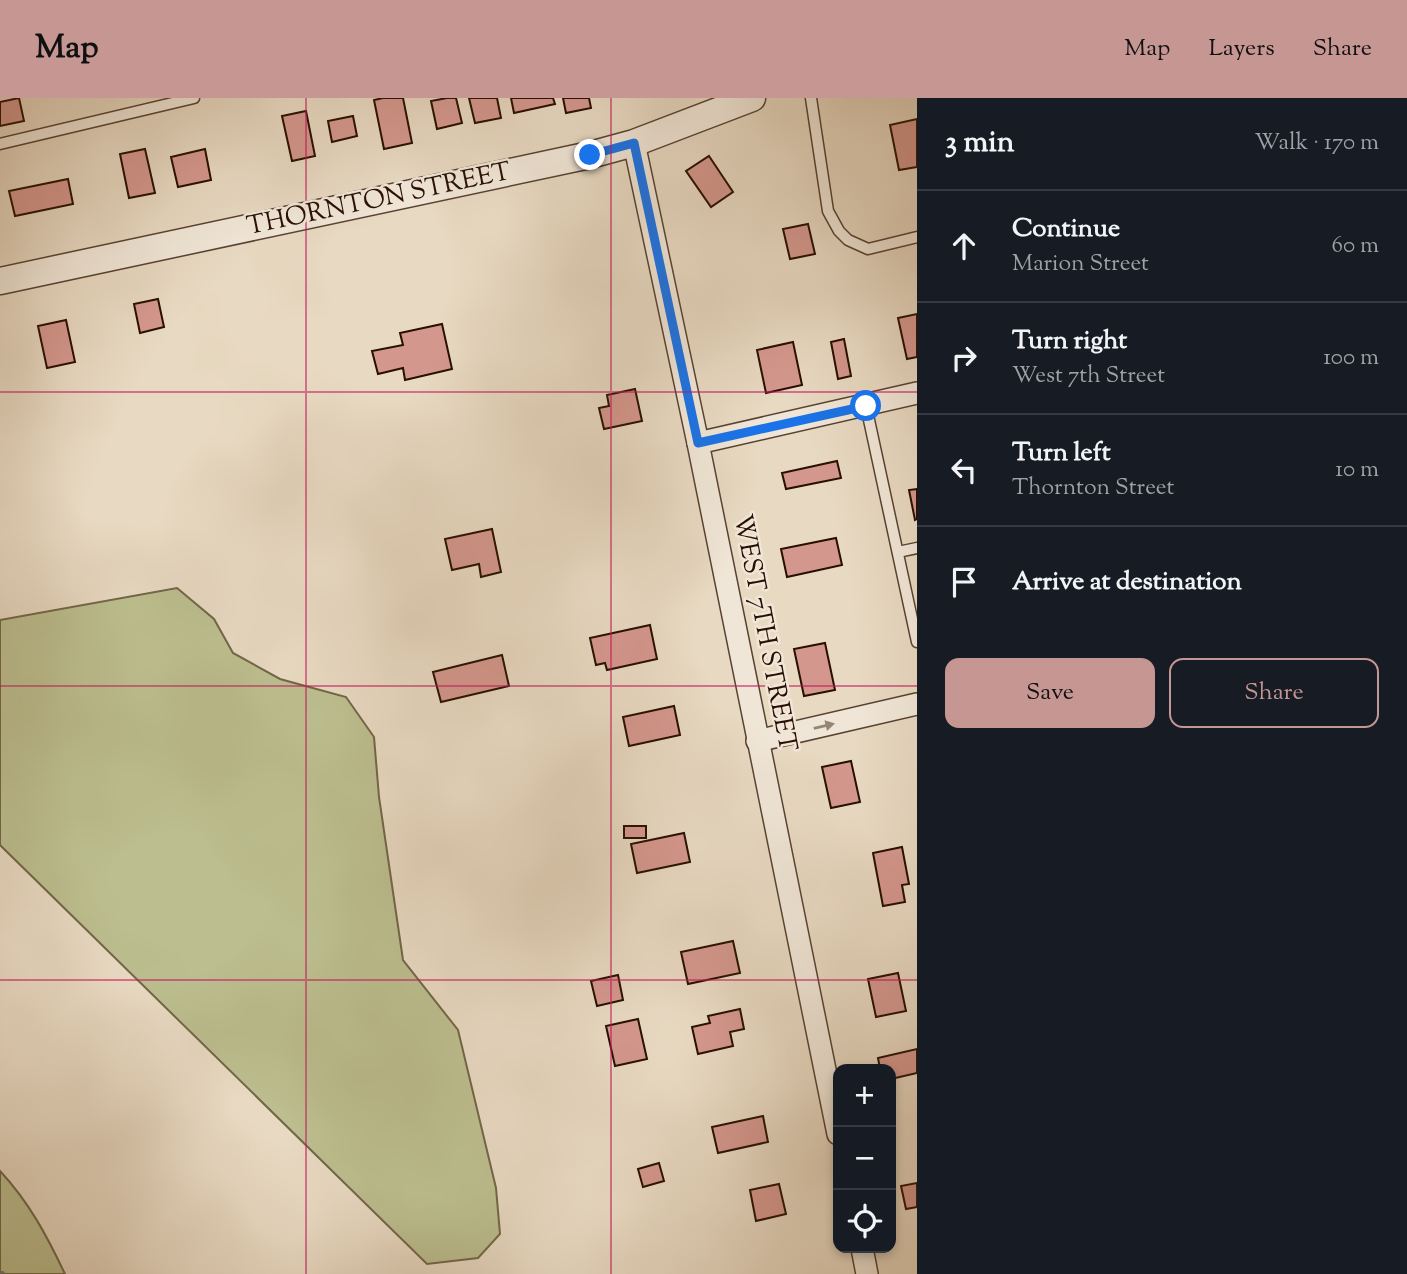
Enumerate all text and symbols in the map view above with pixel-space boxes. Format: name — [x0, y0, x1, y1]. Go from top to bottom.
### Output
text: Map — [35, 25, 99, 73]
text: Map — [1124, 32, 1170, 66]
text: Layers — [1208, 32, 1275, 66]
text: Share — [1313, 32, 1372, 66]
text: 3 min — [945, 122, 1015, 165]
text: Walk · 170 m — [1254, 127, 1379, 160]
route end — [574, 139, 605, 170]
street label: THORNTON STREET — [244, 154, 514, 246]
text: Continue — [1012, 211, 1120, 248]
icon: ahead — [945, 227, 983, 265]
text: 60 m — [1331, 230, 1379, 263]
text: Marion Street — [1012, 248, 1149, 281]
text: Turn right — [1012, 323, 1127, 360]
icon: right — [945, 339, 983, 377]
text: 100 m — [1323, 342, 1379, 375]
text: West 7th Street — [1012, 360, 1165, 393]
route start — [850, 390, 881, 421]
text: Turn left — [1012, 435, 1111, 472]
icon: left — [945, 451, 983, 489]
text: 10 m — [1335, 454, 1379, 487]
text: Thornton Street — [1012, 472, 1174, 505]
street label: WEST 7TH STREET — [723, 511, 805, 755]
icon: arrive — [945, 563, 983, 601]
text: Arrive at destination — [1012, 564, 1242, 601]
button: Save — [945, 658, 1155, 728]
button: Share — [1169, 658, 1379, 728]
one-way arrow — [813, 720, 835, 731]
map controls — [833, 1064, 896, 1253]
button: + — [833, 1064, 896, 1127]
button: − — [833, 1127, 896, 1190]
button: locate — [833, 1190, 896, 1253]

